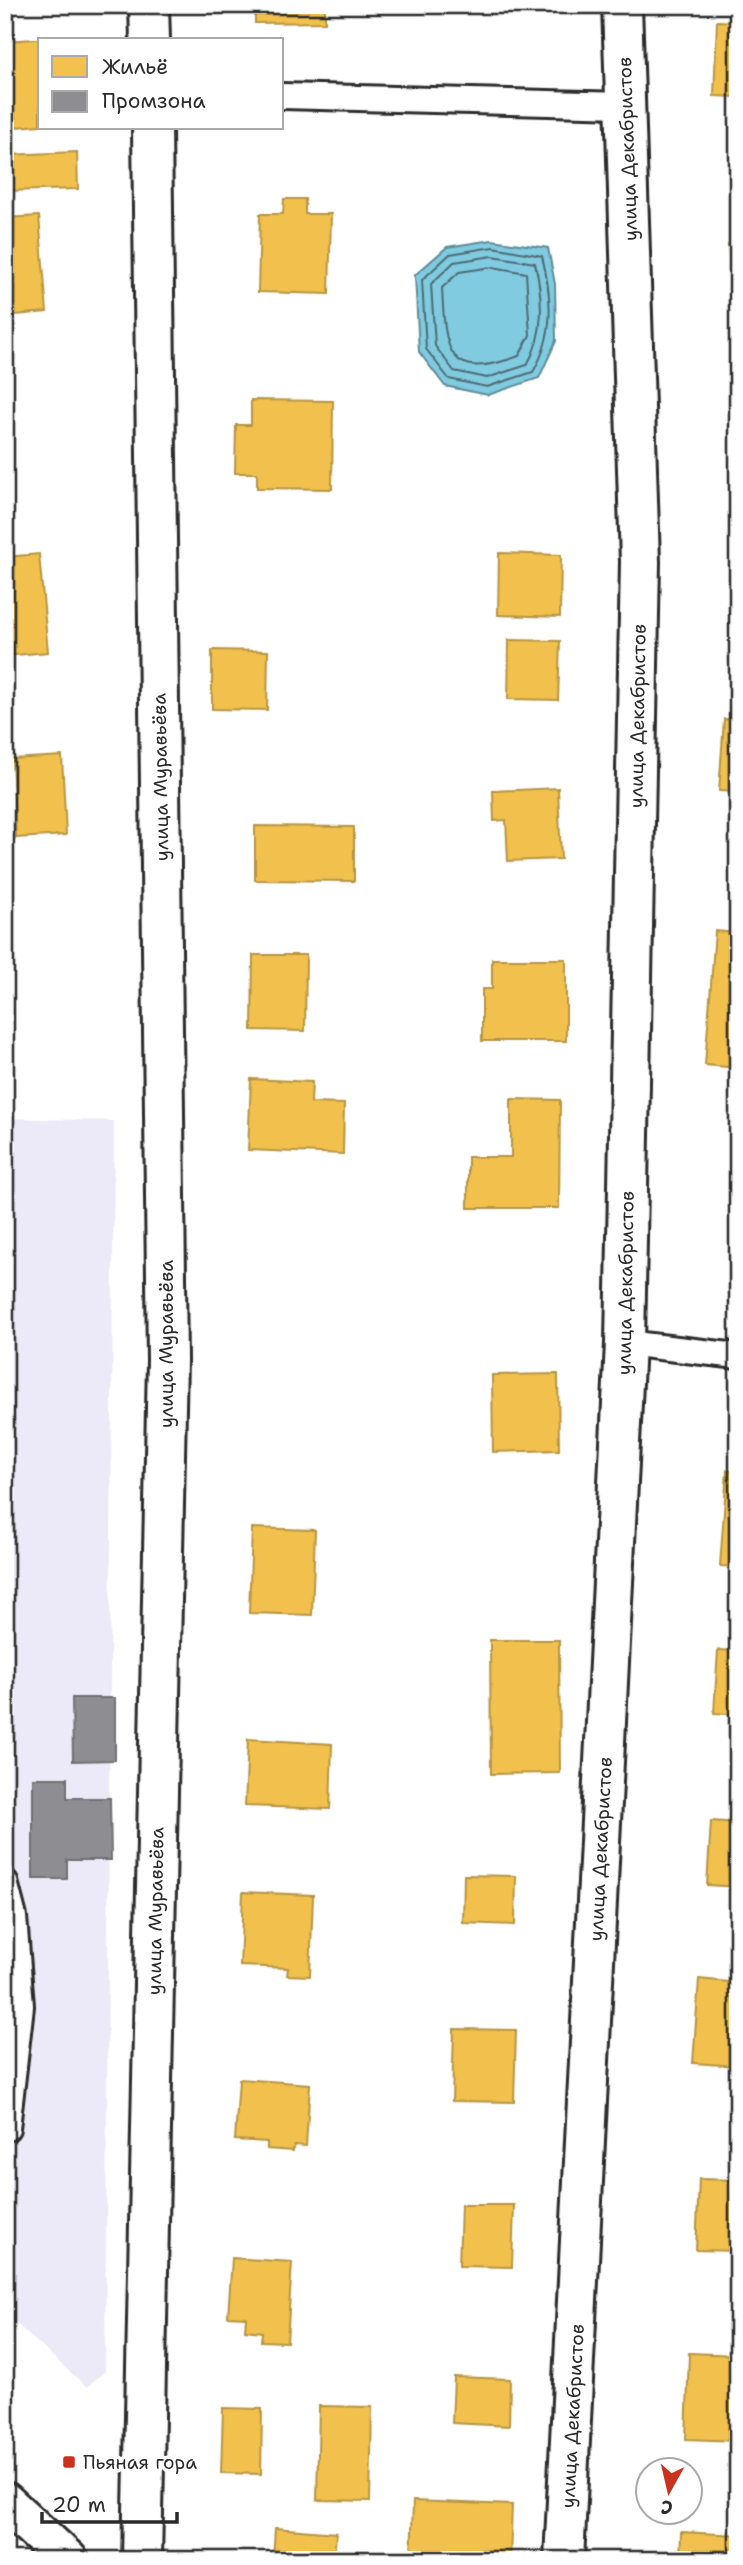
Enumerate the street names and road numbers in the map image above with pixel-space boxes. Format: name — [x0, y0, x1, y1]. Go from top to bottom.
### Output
street label: улица Декабристов — [612, 56, 643, 242]
street label: улица Декабристов — [623, 624, 652, 808]
street label: улица Муравьёва — [147, 693, 174, 861]
street label: улица Декабристов — [611, 1191, 640, 1375]
street label: улица Муравьёва — [154, 1260, 179, 1428]
street label: улица Декабристов — [583, 1756, 618, 1942]
street label: улица Муравьёва — [142, 1827, 169, 1995]
street label: улица Декабристов — [555, 2323, 590, 2509]

